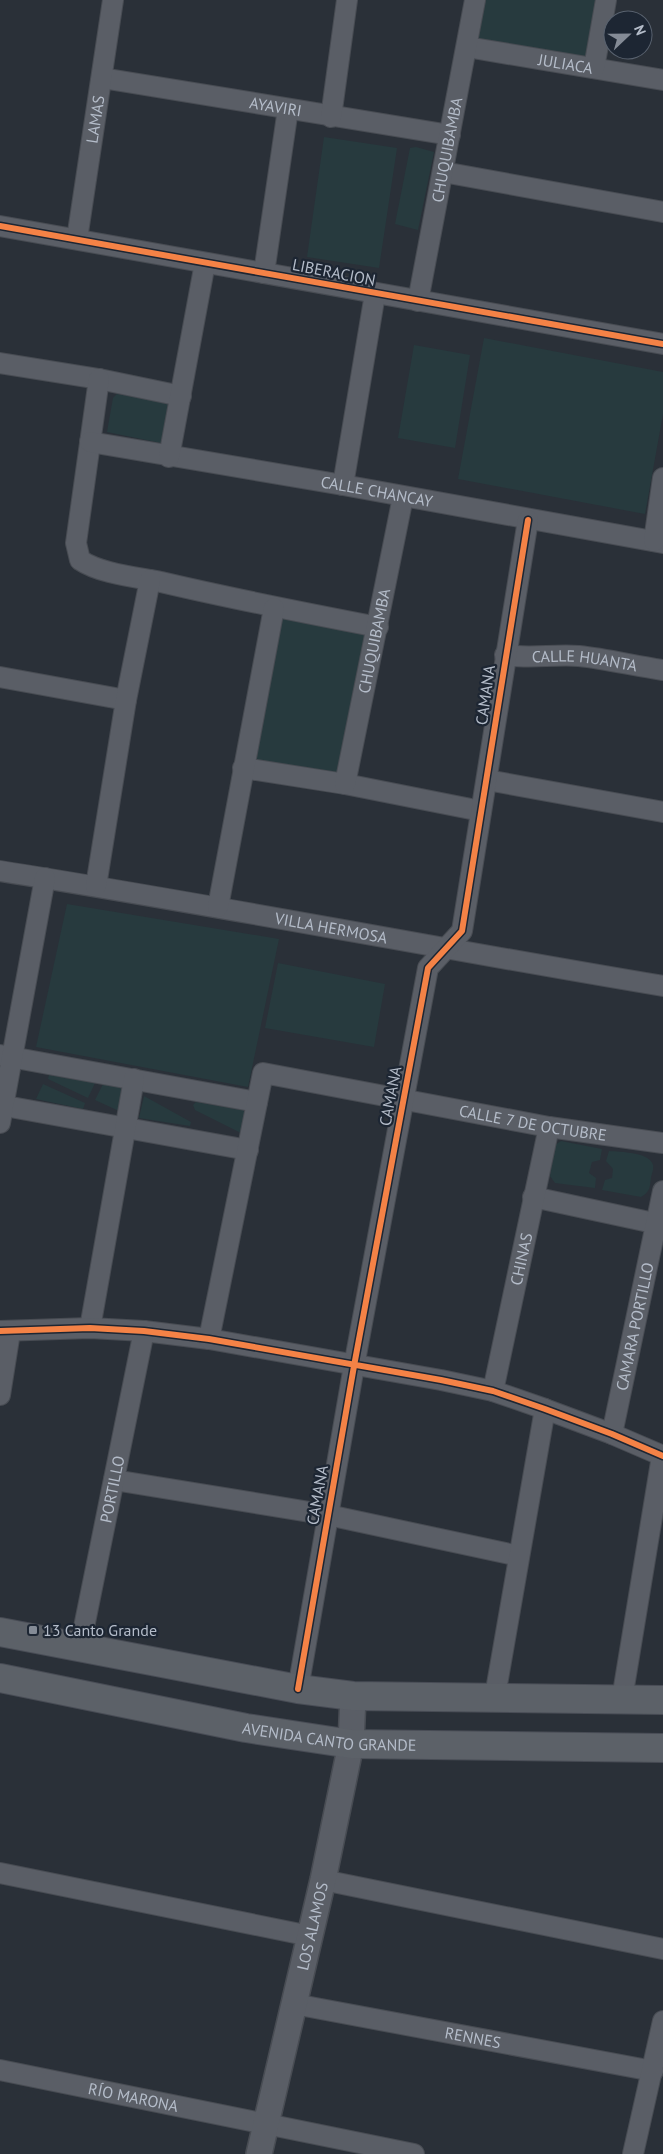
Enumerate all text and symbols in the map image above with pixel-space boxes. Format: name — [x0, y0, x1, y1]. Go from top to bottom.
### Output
north arrow — [603, 10, 653, 60]
text: N — [630, 22, 650, 38]
street label: JULIACA — [536, 49, 595, 78]
street label: AYAVIRI — [248, 92, 303, 121]
street label: LAMAS — [82, 94, 109, 145]
street label: CHUQUIBAMBA — [427, 95, 467, 204]
street label: LIBERACION — [291, 254, 377, 290]
street label: CALLE CHANCAY — [319, 471, 434, 511]
street label: CHUQUIBAMBA — [354, 586, 394, 695]
street label: CALLE HUANTA — [532, 645, 640, 676]
street label: CAMANA — [471, 663, 499, 726]
street label: VILLA HERMOSA — [272, 908, 390, 948]
street label: CAMANA — [374, 1064, 406, 1127]
street label: CALLE 7 DE OCTUBRE — [458, 1100, 608, 1145]
street label: CHINAS — [506, 1231, 536, 1287]
street label: CAMARA PORTILLO — [611, 1260, 658, 1392]
street label: PORTILLO — [95, 1454, 129, 1525]
street label: CAMANA — [302, 1463, 332, 1526]
place label: 13 Canto Grande — [43, 1620, 157, 1640]
marker: 13 Canto Grande — [27, 1624, 39, 1636]
street label: AVENIDA CANTO GRANDE — [241, 1718, 416, 1755]
street label: LOS ALAMOS — [292, 1880, 332, 1972]
street label: RENNES — [443, 2022, 503, 2052]
street label: RÍO MARONA — [87, 2078, 181, 2116]

